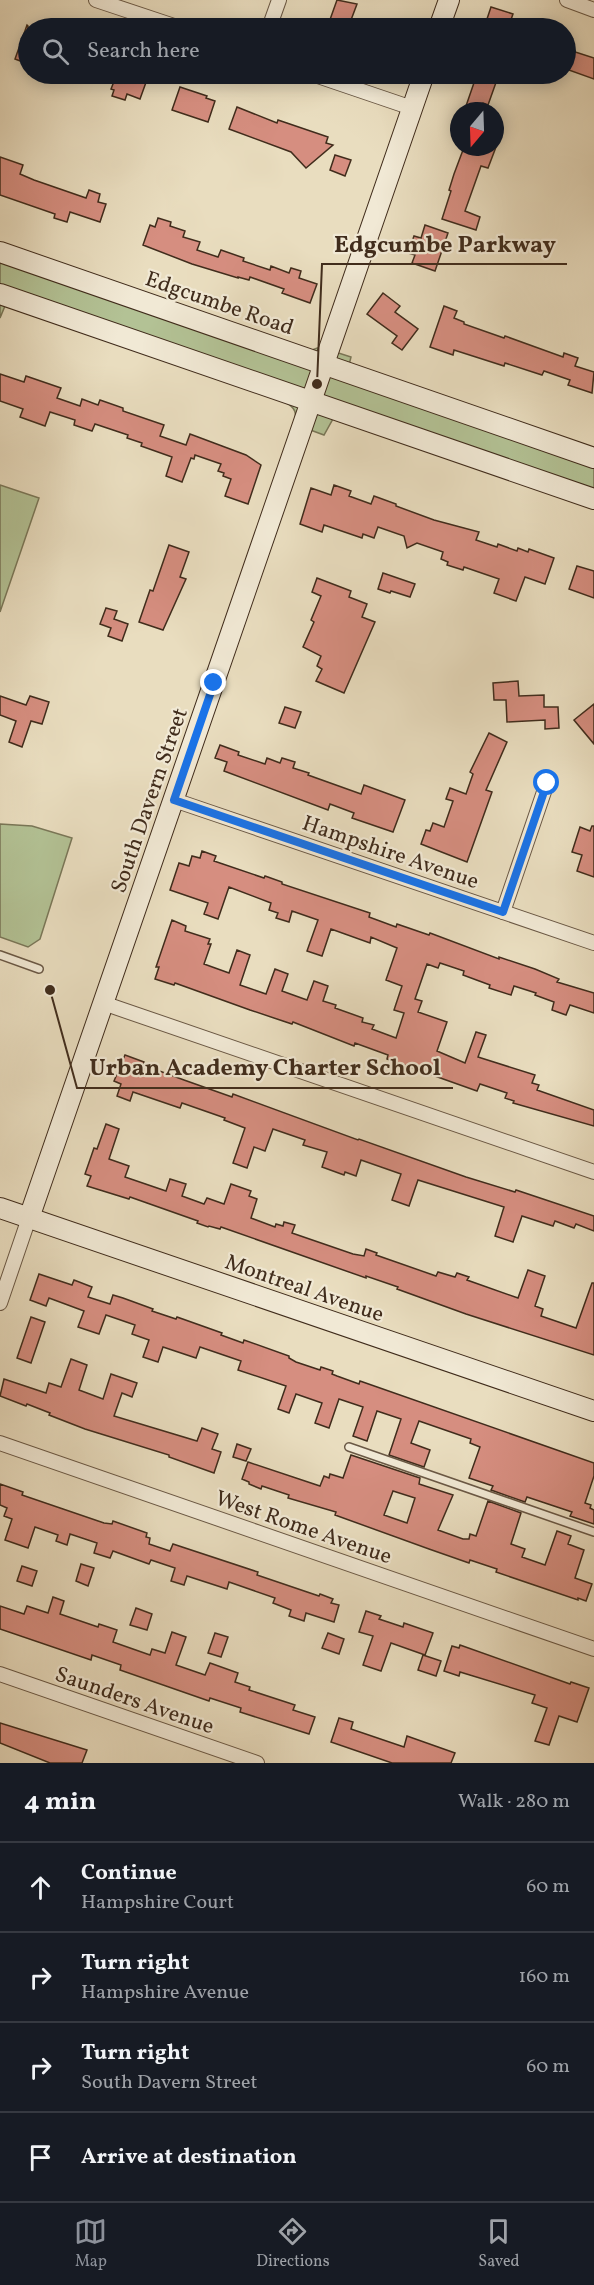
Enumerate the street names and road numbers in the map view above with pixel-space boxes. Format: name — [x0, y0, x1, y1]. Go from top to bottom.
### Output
street label: Edgcumbe Road — [141, 264, 298, 344]
street label: South Davern Street — [104, 704, 197, 898]
street label: Hampshire Avenue — [298, 809, 483, 898]
street label: Montreal Avenue — [221, 1248, 388, 1331]
street label: West Rome Avenue — [211, 1484, 396, 1573]
street label: Saunders Avenue — [50, 1660, 218, 1743]

